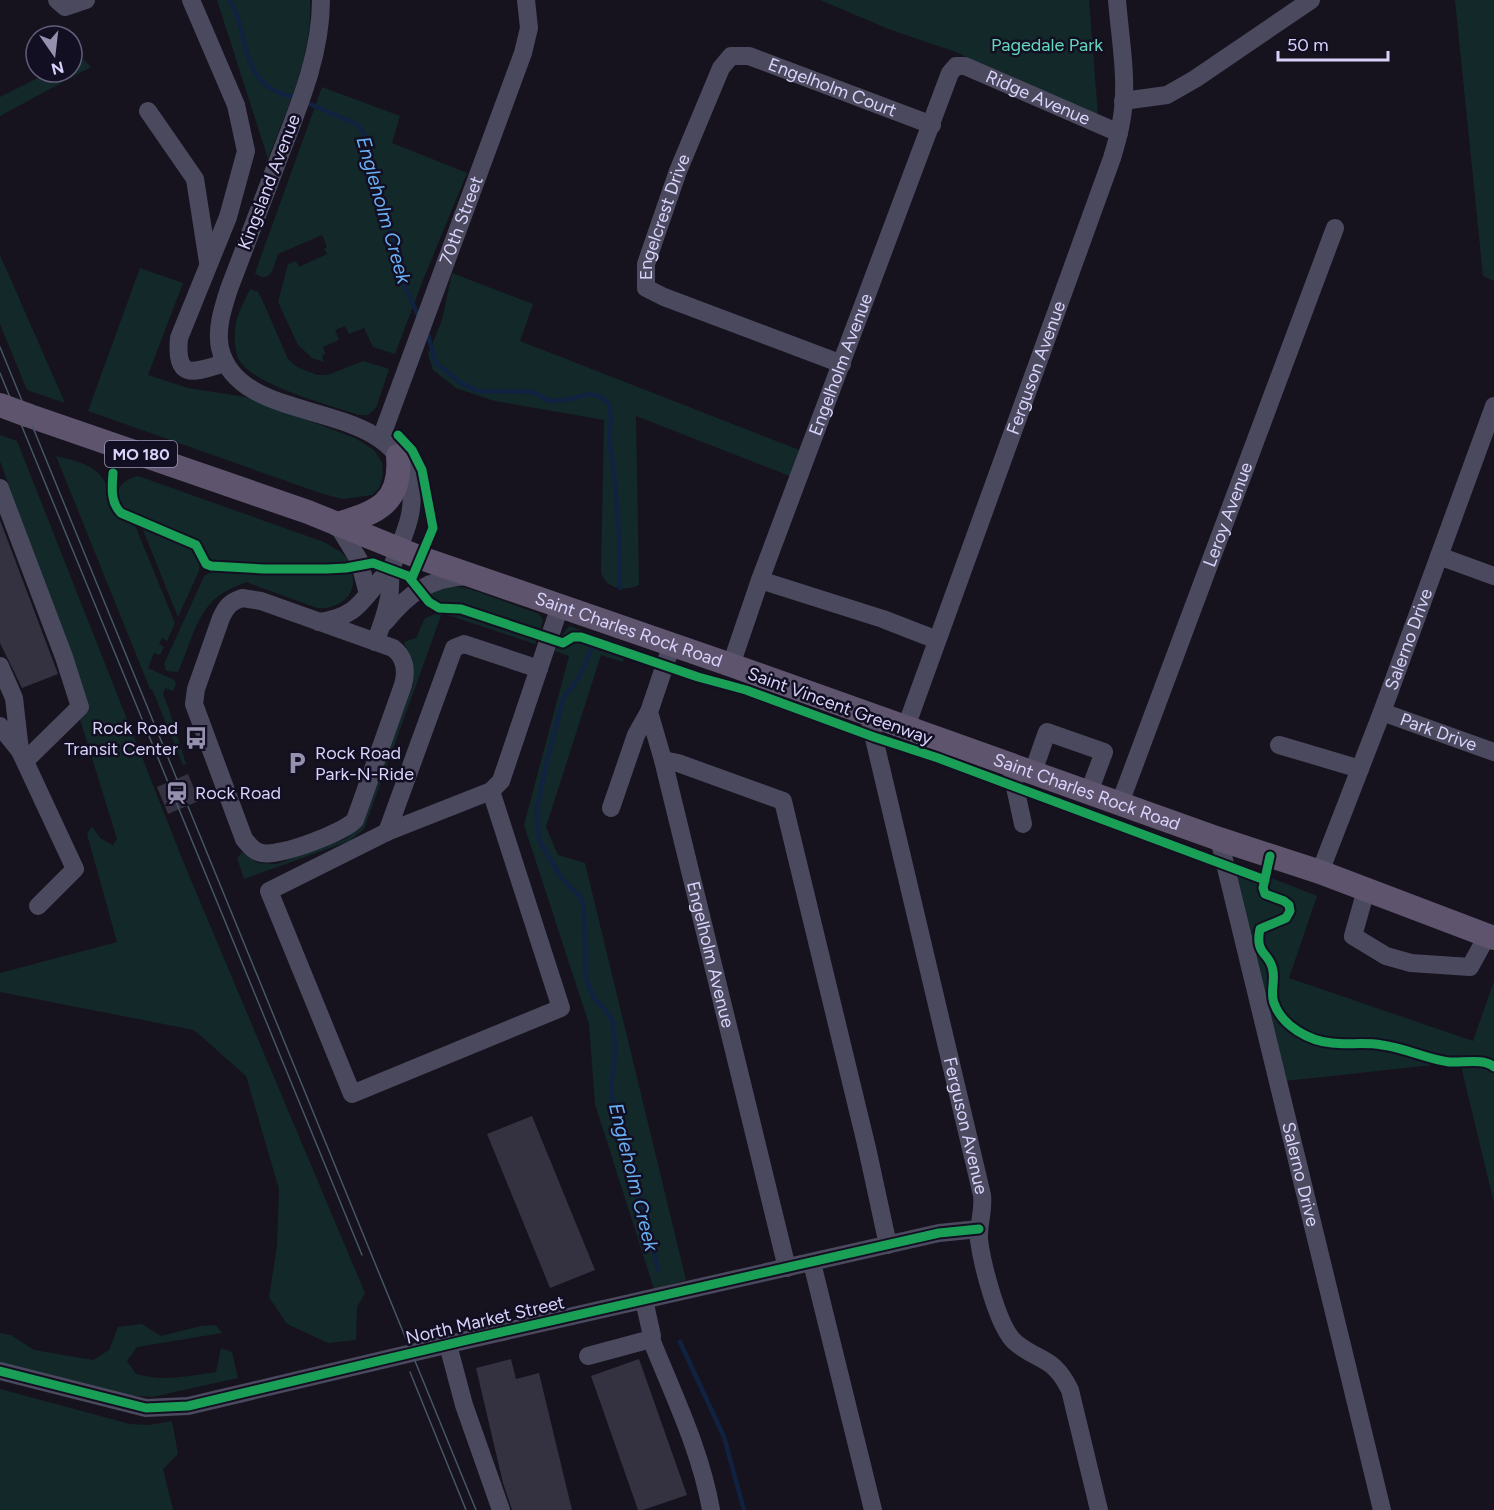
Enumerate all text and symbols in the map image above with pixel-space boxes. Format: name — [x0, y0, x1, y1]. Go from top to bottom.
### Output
north arrow — [24, 24, 84, 84]
scale bar — [1278, 24, 1388, 62]
park label: Pagedale Park — [991, 34, 1103, 56]
text: 50 m — [1287, 34, 1329, 56]
street label: Engelholm Court — [765, 53, 900, 122]
text: N — [49, 57, 66, 79]
street label: Ridge Avenue — [982, 65, 1094, 130]
street label: Kingsland Avenue — [233, 111, 305, 253]
water label: Engleholm Creek — [352, 134, 417, 288]
street label: Engelcrest Drive — [635, 151, 695, 280]
street label: 70th Street — [435, 173, 488, 268]
street label: Engelholm Avenue — [804, 290, 877, 439]
street label: Ferguson Avenue — [1002, 298, 1070, 438]
road number: MO 180 — [105, 441, 177, 467]
street label: Leroy Avenue — [1198, 459, 1258, 570]
street label: Salerno Drive — [1380, 585, 1437, 693]
street label: Saint Charles Rock Road — [532, 587, 725, 672]
street label: Saint Vincent Greenway — [745, 662, 936, 750]
street label: Park Drive — [1397, 708, 1480, 756]
place label: Rock Road Transit Center — [64, 717, 178, 760]
bus stop icon: Rock Road Transit Center — [183, 725, 209, 751]
place label: Rock Road Park-N-Ride — [315, 742, 414, 785]
street label: Saint Charles Rock Road — [990, 748, 1183, 835]
parking icon: Rock Road Park-N-Ride — [284, 750, 310, 776]
station icon: Rock Road — [164, 780, 190, 806]
place label: Rock Road — [195, 782, 281, 804]
street label: Engelholm Avenue — [682, 879, 739, 1030]
street label: Ferguson Avenue — [939, 1055, 992, 1197]
water label: Engleholm Creek — [604, 1100, 664, 1255]
street label: Salerno Drive — [1277, 1120, 1324, 1229]
street label: North Market Street — [403, 1291, 567, 1349]

